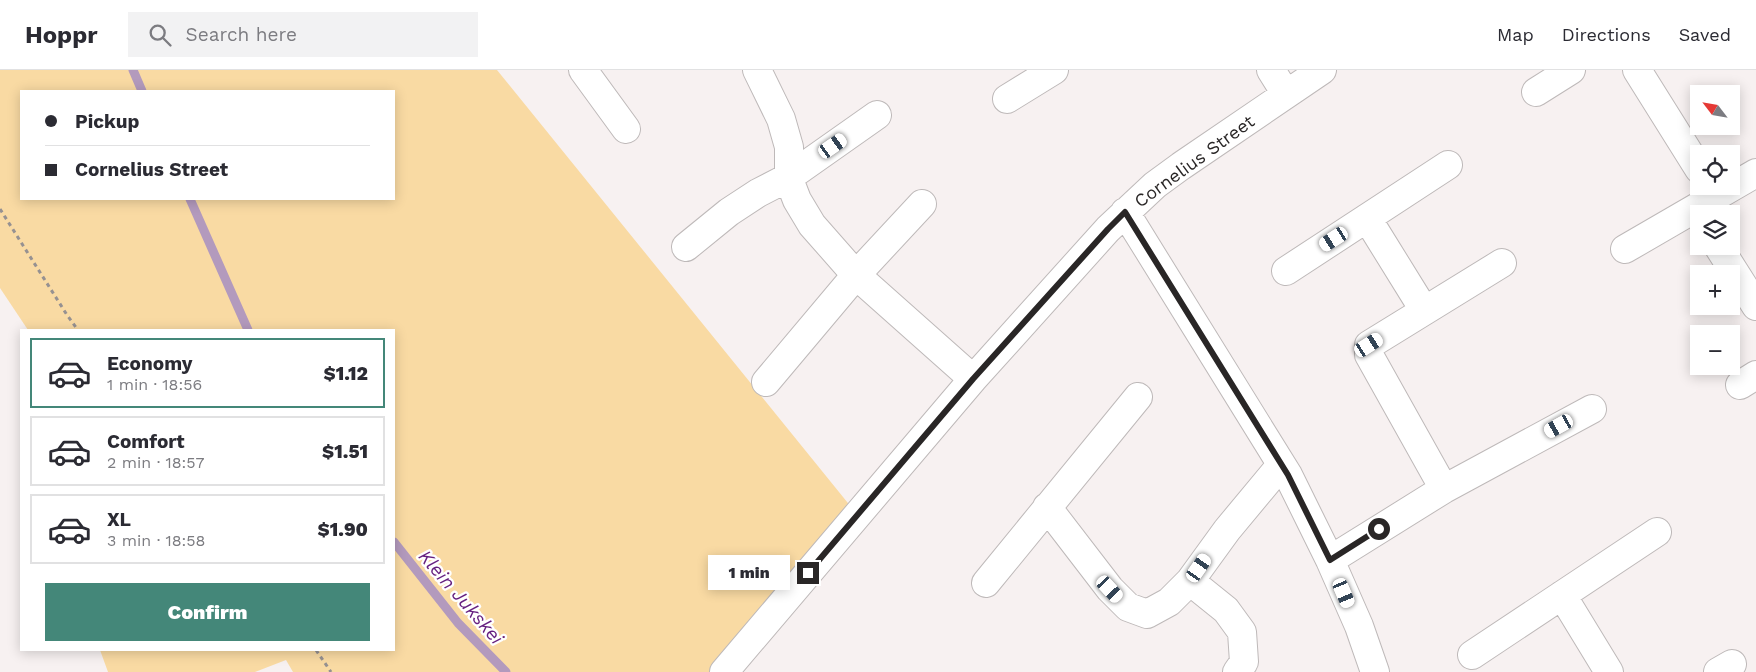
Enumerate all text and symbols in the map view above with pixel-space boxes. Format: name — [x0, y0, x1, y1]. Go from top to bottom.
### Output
search box — [128, 12, 478, 57]
text: Hoppr — [25, 21, 98, 49]
icon: search — [146, 21, 174, 49]
text: Search here — [186, 23, 297, 46]
text: Map — [1497, 24, 1534, 45]
text: Directions — [1562, 24, 1651, 45]
text: Saved — [1679, 24, 1731, 45]
north arrow — [1690, 85, 1740, 135]
map controls — [1690, 85, 1740, 375]
text: Pickup — [75, 110, 139, 133]
street label: Cornelius Street — [1130, 110, 1258, 212]
car — [816, 131, 849, 161]
button: locate — [1690, 145, 1740, 195]
text: Cornelius Street — [75, 158, 228, 181]
button: layers — [1690, 205, 1740, 255]
car — [1317, 225, 1350, 253]
button: + — [1690, 265, 1740, 315]
button: − — [1690, 325, 1740, 375]
car — [1352, 331, 1385, 359]
icon: car — [47, 351, 92, 396]
text: Economy — [107, 352, 192, 375]
text: $1.12 — [323, 362, 368, 385]
text: 1 min · 18:56 — [107, 375, 202, 394]
car — [1542, 412, 1575, 440]
icon: car — [47, 429, 92, 474]
text: Comfort — [107, 430, 185, 453]
text: $1.51 — [322, 440, 368, 463]
text: 2 min · 18:57 — [107, 453, 205, 472]
icon: car — [47, 507, 92, 552]
text: XL — [107, 508, 131, 531]
text: $1.90 — [317, 518, 368, 541]
route start — [1368, 518, 1390, 540]
text: 3 min · 18:58 — [107, 531, 205, 550]
water label: Klein Jukskei — [414, 545, 509, 650]
car — [1184, 551, 1213, 585]
callout: 1 min — [708, 556, 790, 590]
route end — [797, 562, 819, 584]
text: 1 min — [728, 563, 770, 582]
car — [1094, 573, 1125, 605]
car — [1331, 576, 1356, 610]
button: Confirm — [45, 583, 370, 641]

